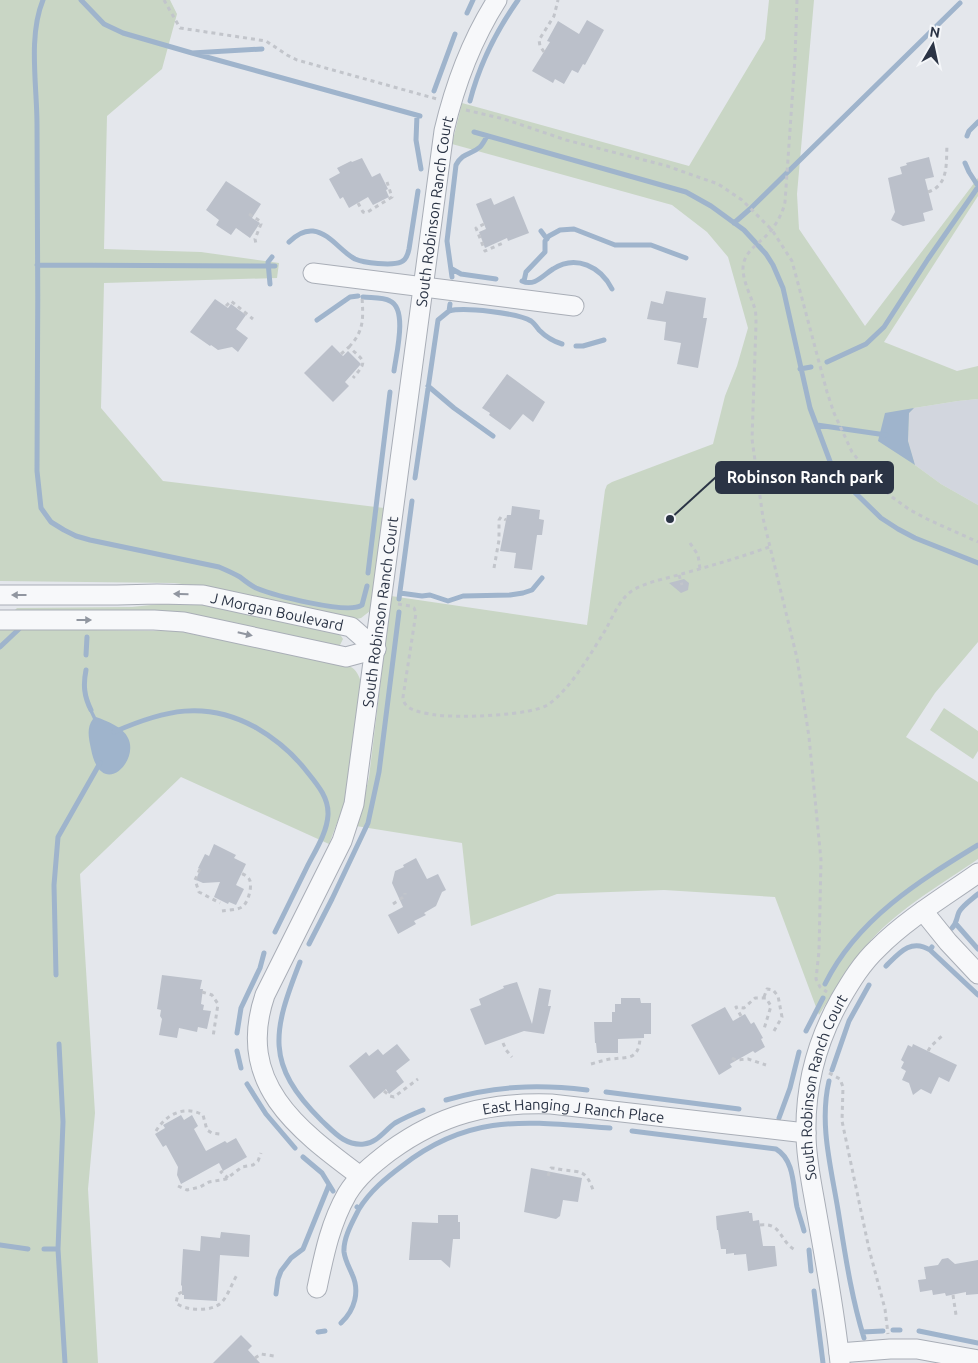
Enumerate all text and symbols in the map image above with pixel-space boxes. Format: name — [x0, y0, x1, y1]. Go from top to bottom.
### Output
north arrow — [908, 20, 958, 70]
text: N — [929, 23, 941, 41]
street label: South Robinson Ranch Court — [412, 114, 456, 308]
callout: Robinson Ranch park — [716, 462, 893, 493]
text: Robinson Ranch park — [727, 468, 883, 486]
street label: South Robinson Ranch Court — [359, 515, 401, 708]
street label: J Morgan Boulevard — [209, 588, 345, 634]
one-way arrow — [173, 590, 189, 598]
one-way arrow — [10, 591, 26, 599]
one-way arrow — [76, 616, 92, 624]
one-way arrow — [237, 630, 252, 638]
street label: South Robinson Ranch Court — [797, 991, 850, 1182]
street label: East Hanging J Ranch Place — [481, 1095, 665, 1125]

